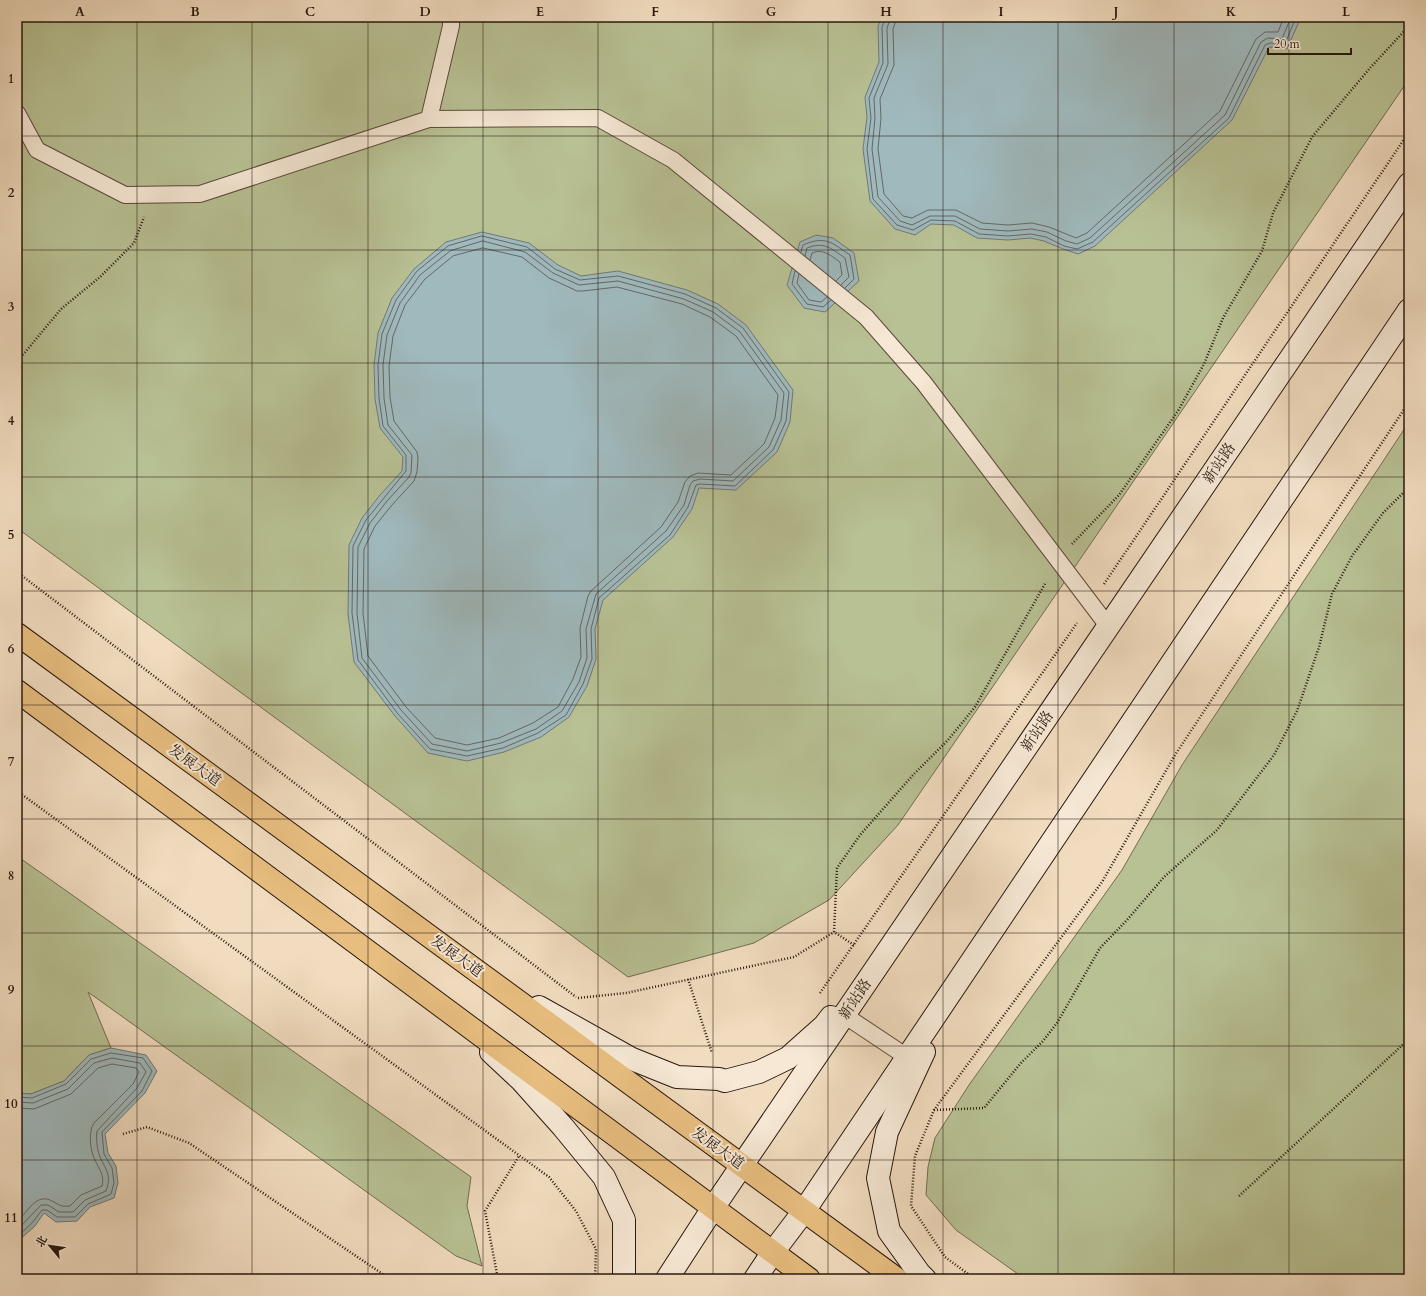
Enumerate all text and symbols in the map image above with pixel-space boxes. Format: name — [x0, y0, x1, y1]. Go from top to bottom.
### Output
text: A — [75, 3, 85, 21]
text: B — [190, 3, 200, 21]
text: C — [305, 3, 315, 21]
text: D — [419, 3, 431, 21]
text: E — [536, 3, 544, 21]
text: F — [651, 3, 659, 21]
text: G — [766, 3, 777, 21]
text: H — [880, 3, 892, 21]
text: I — [998, 3, 1004, 21]
text: J — [1112, 3, 1119, 21]
text: K — [1226, 3, 1237, 21]
text: L — [1342, 3, 1351, 21]
scale bar — [1268, 30, 1351, 56]
text: 20 m — [1274, 36, 1301, 52]
text: 1 — [8, 70, 14, 88]
text: 2 — [8, 184, 15, 202]
text: 3 — [8, 298, 15, 316]
text: 4 — [8, 412, 15, 430]
street label: 新站路 — [1198, 439, 1240, 487]
text: 5 — [8, 526, 14, 544]
text: 6 — [8, 640, 15, 658]
street label: 新站路 — [1016, 707, 1058, 755]
street label: 发展大道 — [165, 739, 225, 791]
text: 7 — [8, 753, 15, 771]
text: 8 — [8, 867, 14, 885]
street label: 发展大道 — [427, 930, 487, 982]
street label: 新站路 — [834, 975, 876, 1023]
text: 9 — [8, 981, 15, 999]
text: 10 — [4, 1095, 18, 1113]
street label: 发展大道 — [688, 1122, 748, 1174]
text: 11 — [4, 1209, 18, 1227]
north arrow — [30, 1226, 70, 1266]
text: 北 — [32, 1233, 51, 1250]

